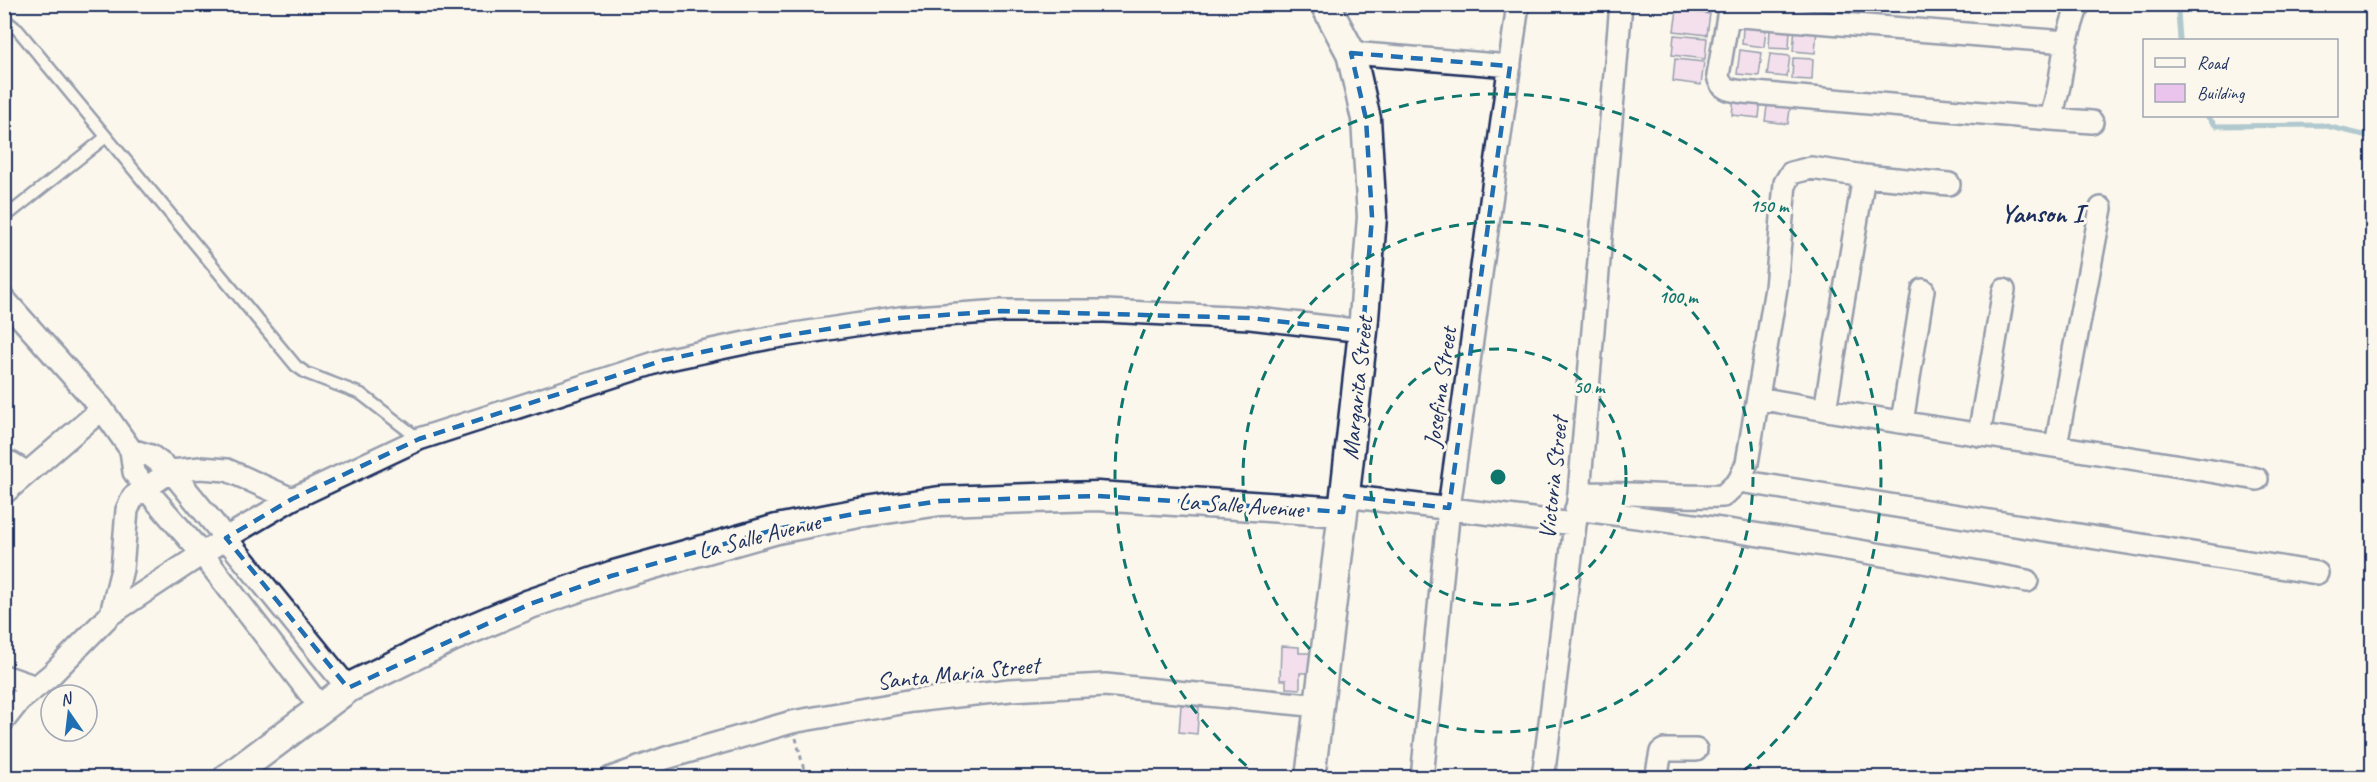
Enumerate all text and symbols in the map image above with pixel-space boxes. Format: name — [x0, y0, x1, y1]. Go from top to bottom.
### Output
legend — [2143, 39, 2338, 117]
text: Road — [2197, 52, 2230, 74]
text: Building — [2197, 82, 2246, 104]
text: 150 m — [1750, 195, 1790, 217]
district label: Yanson I — [2001, 197, 2089, 230]
text: 100 m — [1659, 286, 1699, 308]
street label: Margarita Street — [1335, 313, 1380, 461]
street label: Josefina Street — [1417, 323, 1464, 450]
text: 50 m — [1574, 376, 1606, 398]
street label: Victoria Street — [1532, 412, 1575, 541]
centre of rings — [1488, 467, 1508, 487]
street label: La Salle Avenue — [1178, 486, 1306, 524]
street label: La Salle Avenue — [695, 506, 825, 566]
street label: Santa Maria Street — [875, 649, 1044, 696]
north arrow — [39, 683, 99, 743]
text: N — [58, 688, 76, 710]

